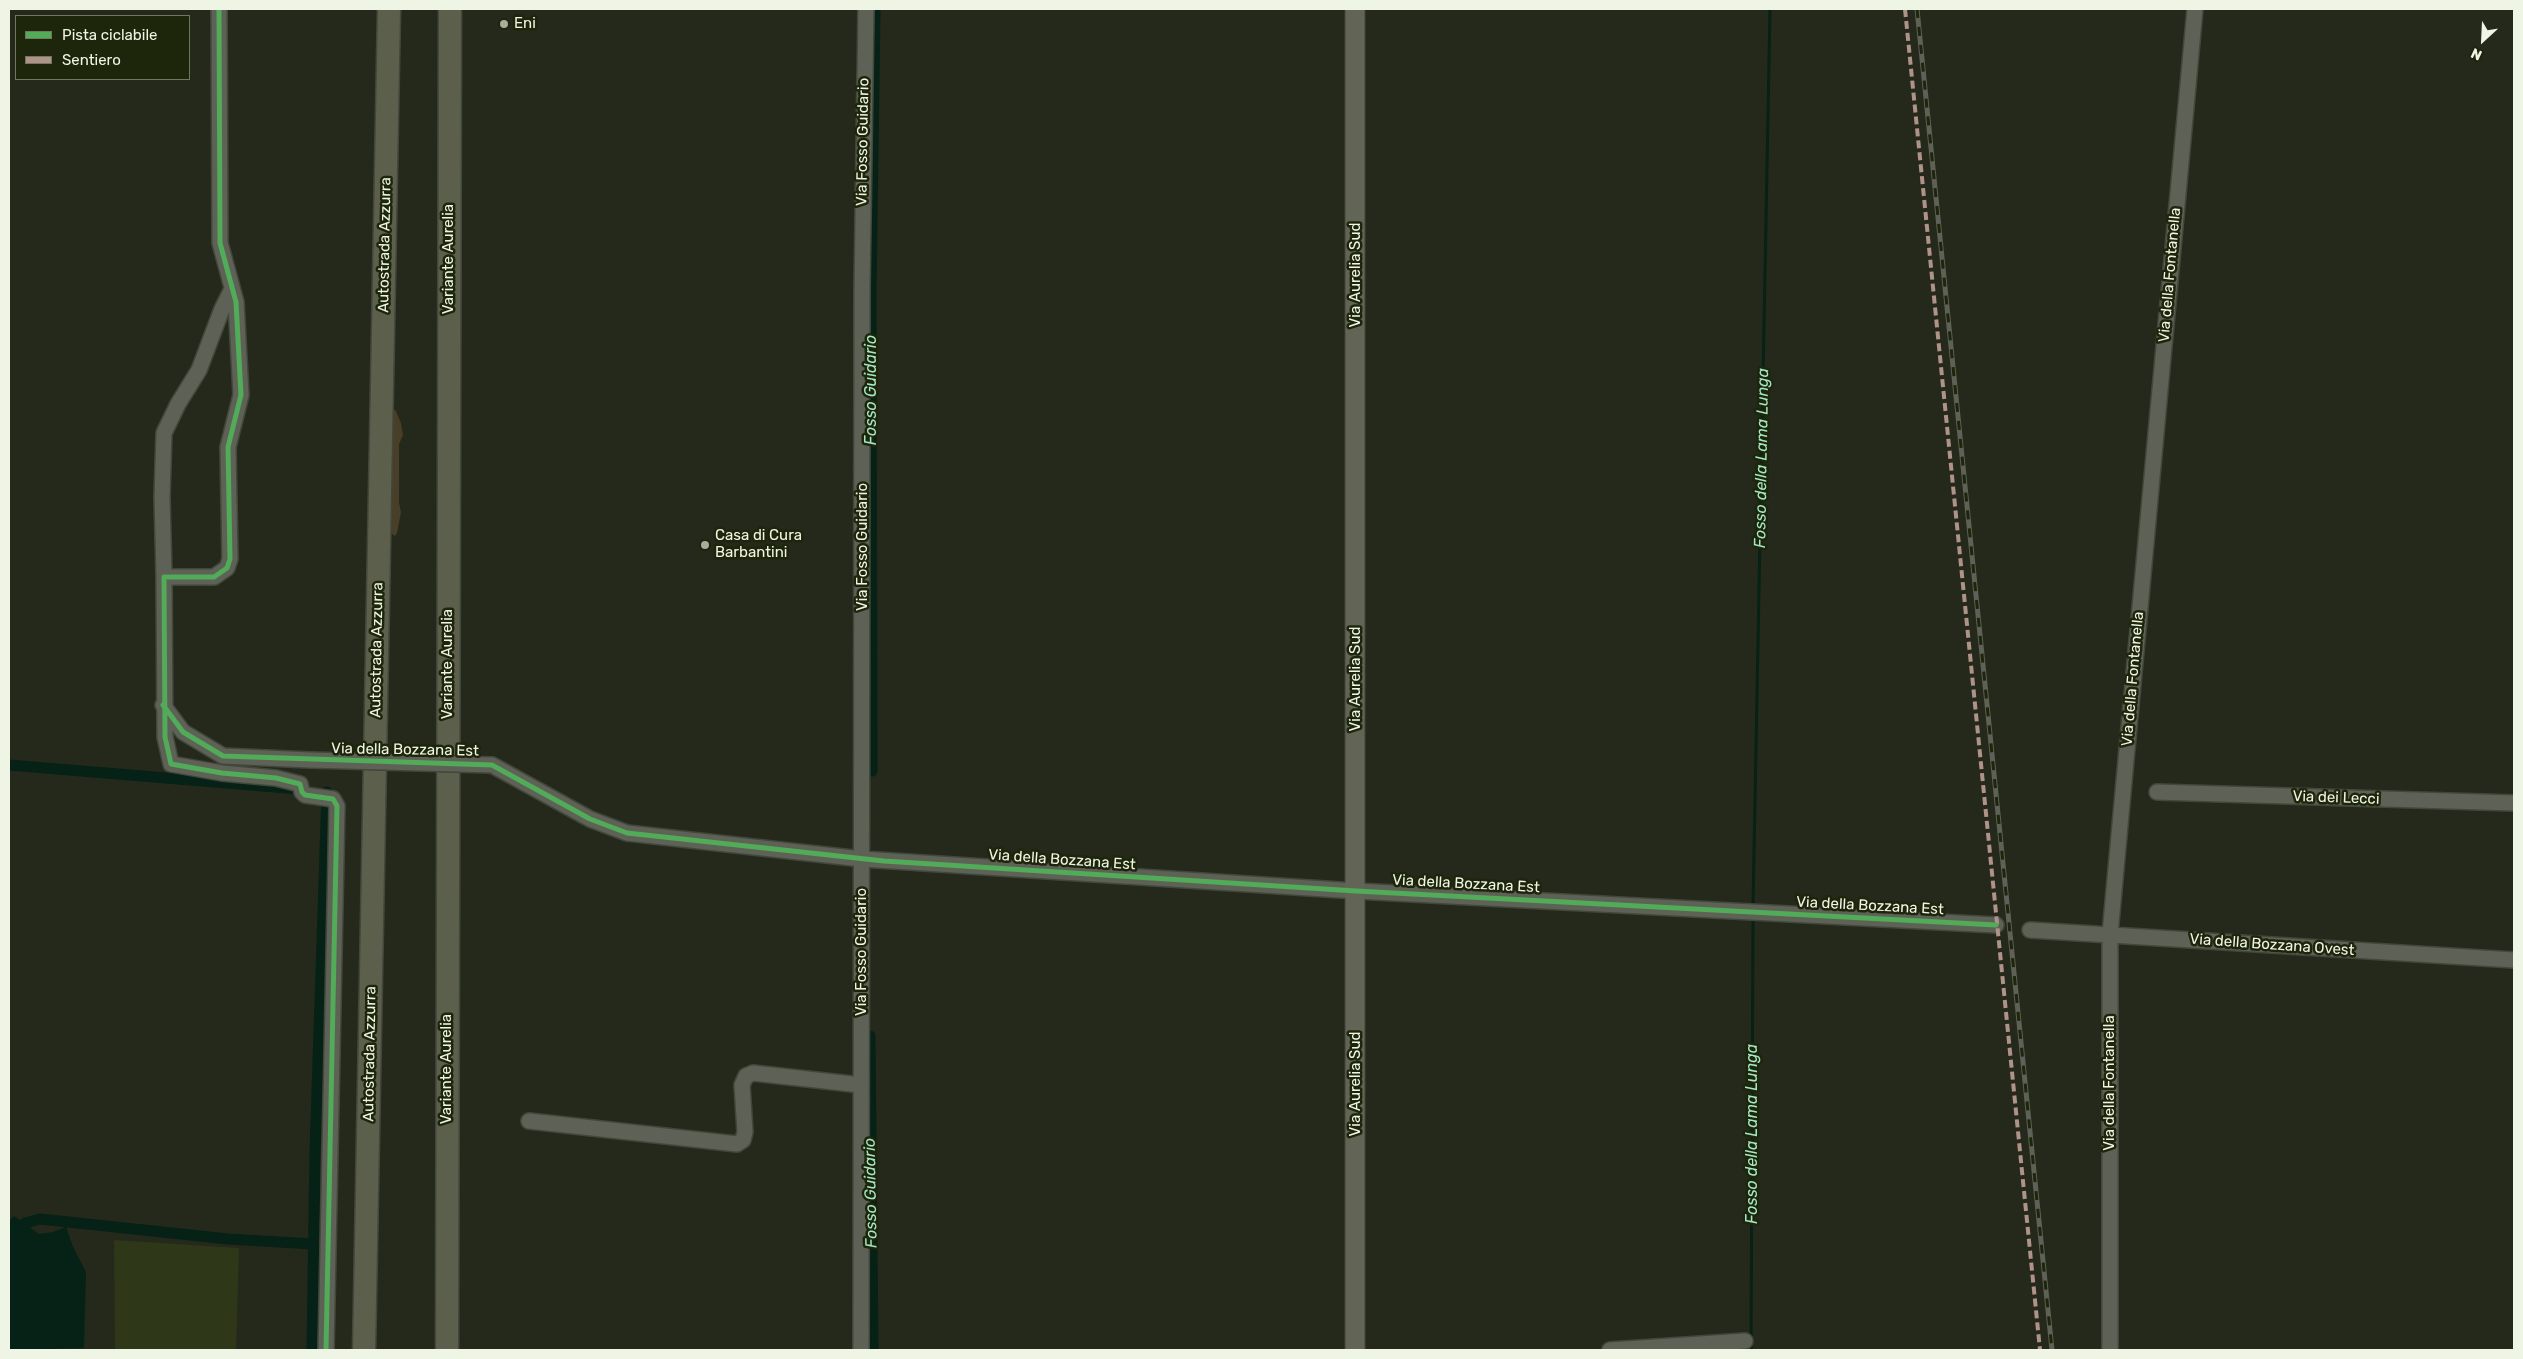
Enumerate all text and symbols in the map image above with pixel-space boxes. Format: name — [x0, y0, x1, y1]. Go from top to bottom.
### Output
legend — [15, 15, 190, 80]
place label: Eni — [514, 15, 536, 33]
north arrow — [2458, 15, 2508, 65]
marker: Eni — [498, 18, 510, 30]
text: Pista ciclabile — [62, 26, 157, 44]
text: N — [2468, 44, 2485, 64]
text: Sentiero — [62, 51, 121, 69]
street label: Via Fosso Guidario — [853, 78, 873, 206]
street label: Autostrada Azzurra — [375, 177, 395, 313]
street label: Variante Aurelia — [440, 204, 458, 314]
street label: Via della Fontanella — [2155, 207, 2185, 343]
street label: Via Aurelia Sud — [1347, 223, 1365, 327]
water label: Fosso Guidario — [861, 335, 881, 445]
water label: Fosso della Lama Lunga — [1751, 368, 1773, 548]
street label: Via Fosso Guidario — [854, 483, 872, 611]
place label: Casa di Cura Barbantini — [715, 527, 802, 562]
marker: Casa di Cura Barbantini — [699, 539, 711, 551]
street label: Autostrada Azzurra — [367, 582, 387, 718]
street label: Variante Aurelia — [439, 609, 457, 719]
street label: Via della Fontanella — [2118, 611, 2148, 747]
street label: Via Aurelia Sud — [1347, 627, 1365, 731]
street label: Via della Bozzana Est — [331, 740, 479, 760]
street label: Via dei Lecci — [2292, 787, 2380, 809]
street label: Via della Bozzana Est — [988, 846, 1136, 874]
street label: Via della Bozzana Est — [1392, 871, 1540, 897]
street label: Via Fosso Guidario — [853, 888, 871, 1016]
street label: Via della Bozzana Est — [1796, 893, 1944, 919]
street label: Via della Bozzana Ovest — [2189, 930, 2355, 960]
street label: Autostrada Azzurra — [360, 986, 380, 1122]
street label: Variante Aurelia — [438, 1014, 456, 1124]
street label: Via della Fontanella — [2101, 1015, 2119, 1151]
street label: Via Aurelia Sud — [1347, 1032, 1365, 1136]
water label: Fosso della Lama Lunga — [1742, 1044, 1762, 1224]
water label: Fosso Guidario — [860, 1138, 882, 1248]

